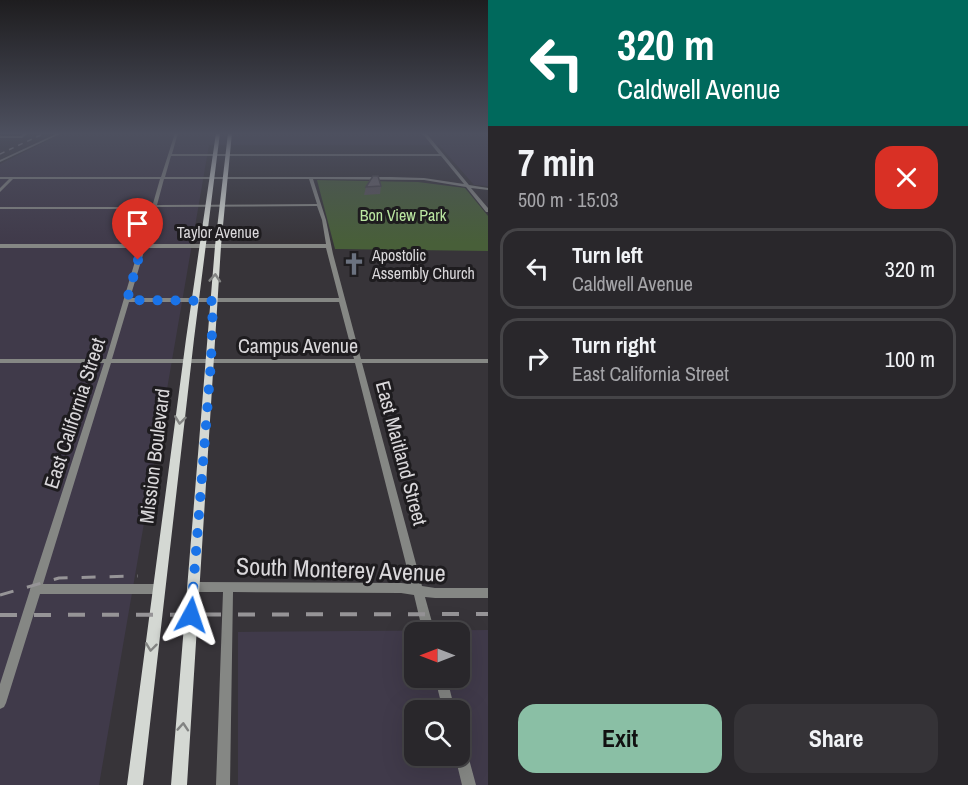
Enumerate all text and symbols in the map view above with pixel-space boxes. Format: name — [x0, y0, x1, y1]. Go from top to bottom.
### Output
text: 320 m — [617, 17, 715, 73]
icon: left — [518, 24, 596, 102]
text: Caldwell Avenue — [617, 71, 780, 107]
text: 7 min — [518, 139, 595, 187]
button: close — [875, 146, 938, 209]
text: 500 m · 15:03 — [518, 186, 618, 213]
pin — [112, 198, 163, 260]
park label: Bon View Park — [360, 204, 447, 226]
icon: arrive — [121, 207, 154, 240]
street label: Taylor Avenue — [177, 221, 259, 243]
text: Turn left — [572, 240, 643, 270]
place label: Apostolic Assembly Church — [371, 244, 475, 284]
church icon: Apostolic Assembly Church — [341, 251, 367, 277]
icon: left — [521, 252, 554, 285]
text: 320 m — [885, 254, 935, 284]
text: Caldwell Avenue — [572, 270, 693, 297]
one-way arrow — [208, 274, 221, 283]
text: Turn right — [572, 330, 656, 360]
street label: Campus Avenue — [238, 332, 358, 359]
street label: East California Street — [37, 334, 111, 492]
icon: right — [521, 342, 554, 375]
text: 100 m — [885, 344, 935, 374]
text: East California Street — [572, 360, 729, 387]
street label: East Maitland Street — [370, 378, 434, 529]
street label: Mission Boulevard — [132, 387, 176, 525]
one-way arrow — [174, 415, 187, 424]
street label: South Monterey Avenue — [236, 549, 446, 589]
position arrow — [159, 583, 223, 647]
north arrow — [404, 622, 470, 688]
map controls — [404, 622, 470, 766]
one-way arrow — [145, 643, 158, 652]
button: search — [404, 700, 470, 766]
button: Exit — [518, 704, 722, 773]
button: Share — [734, 704, 938, 773]
one-way arrow — [176, 722, 189, 731]

